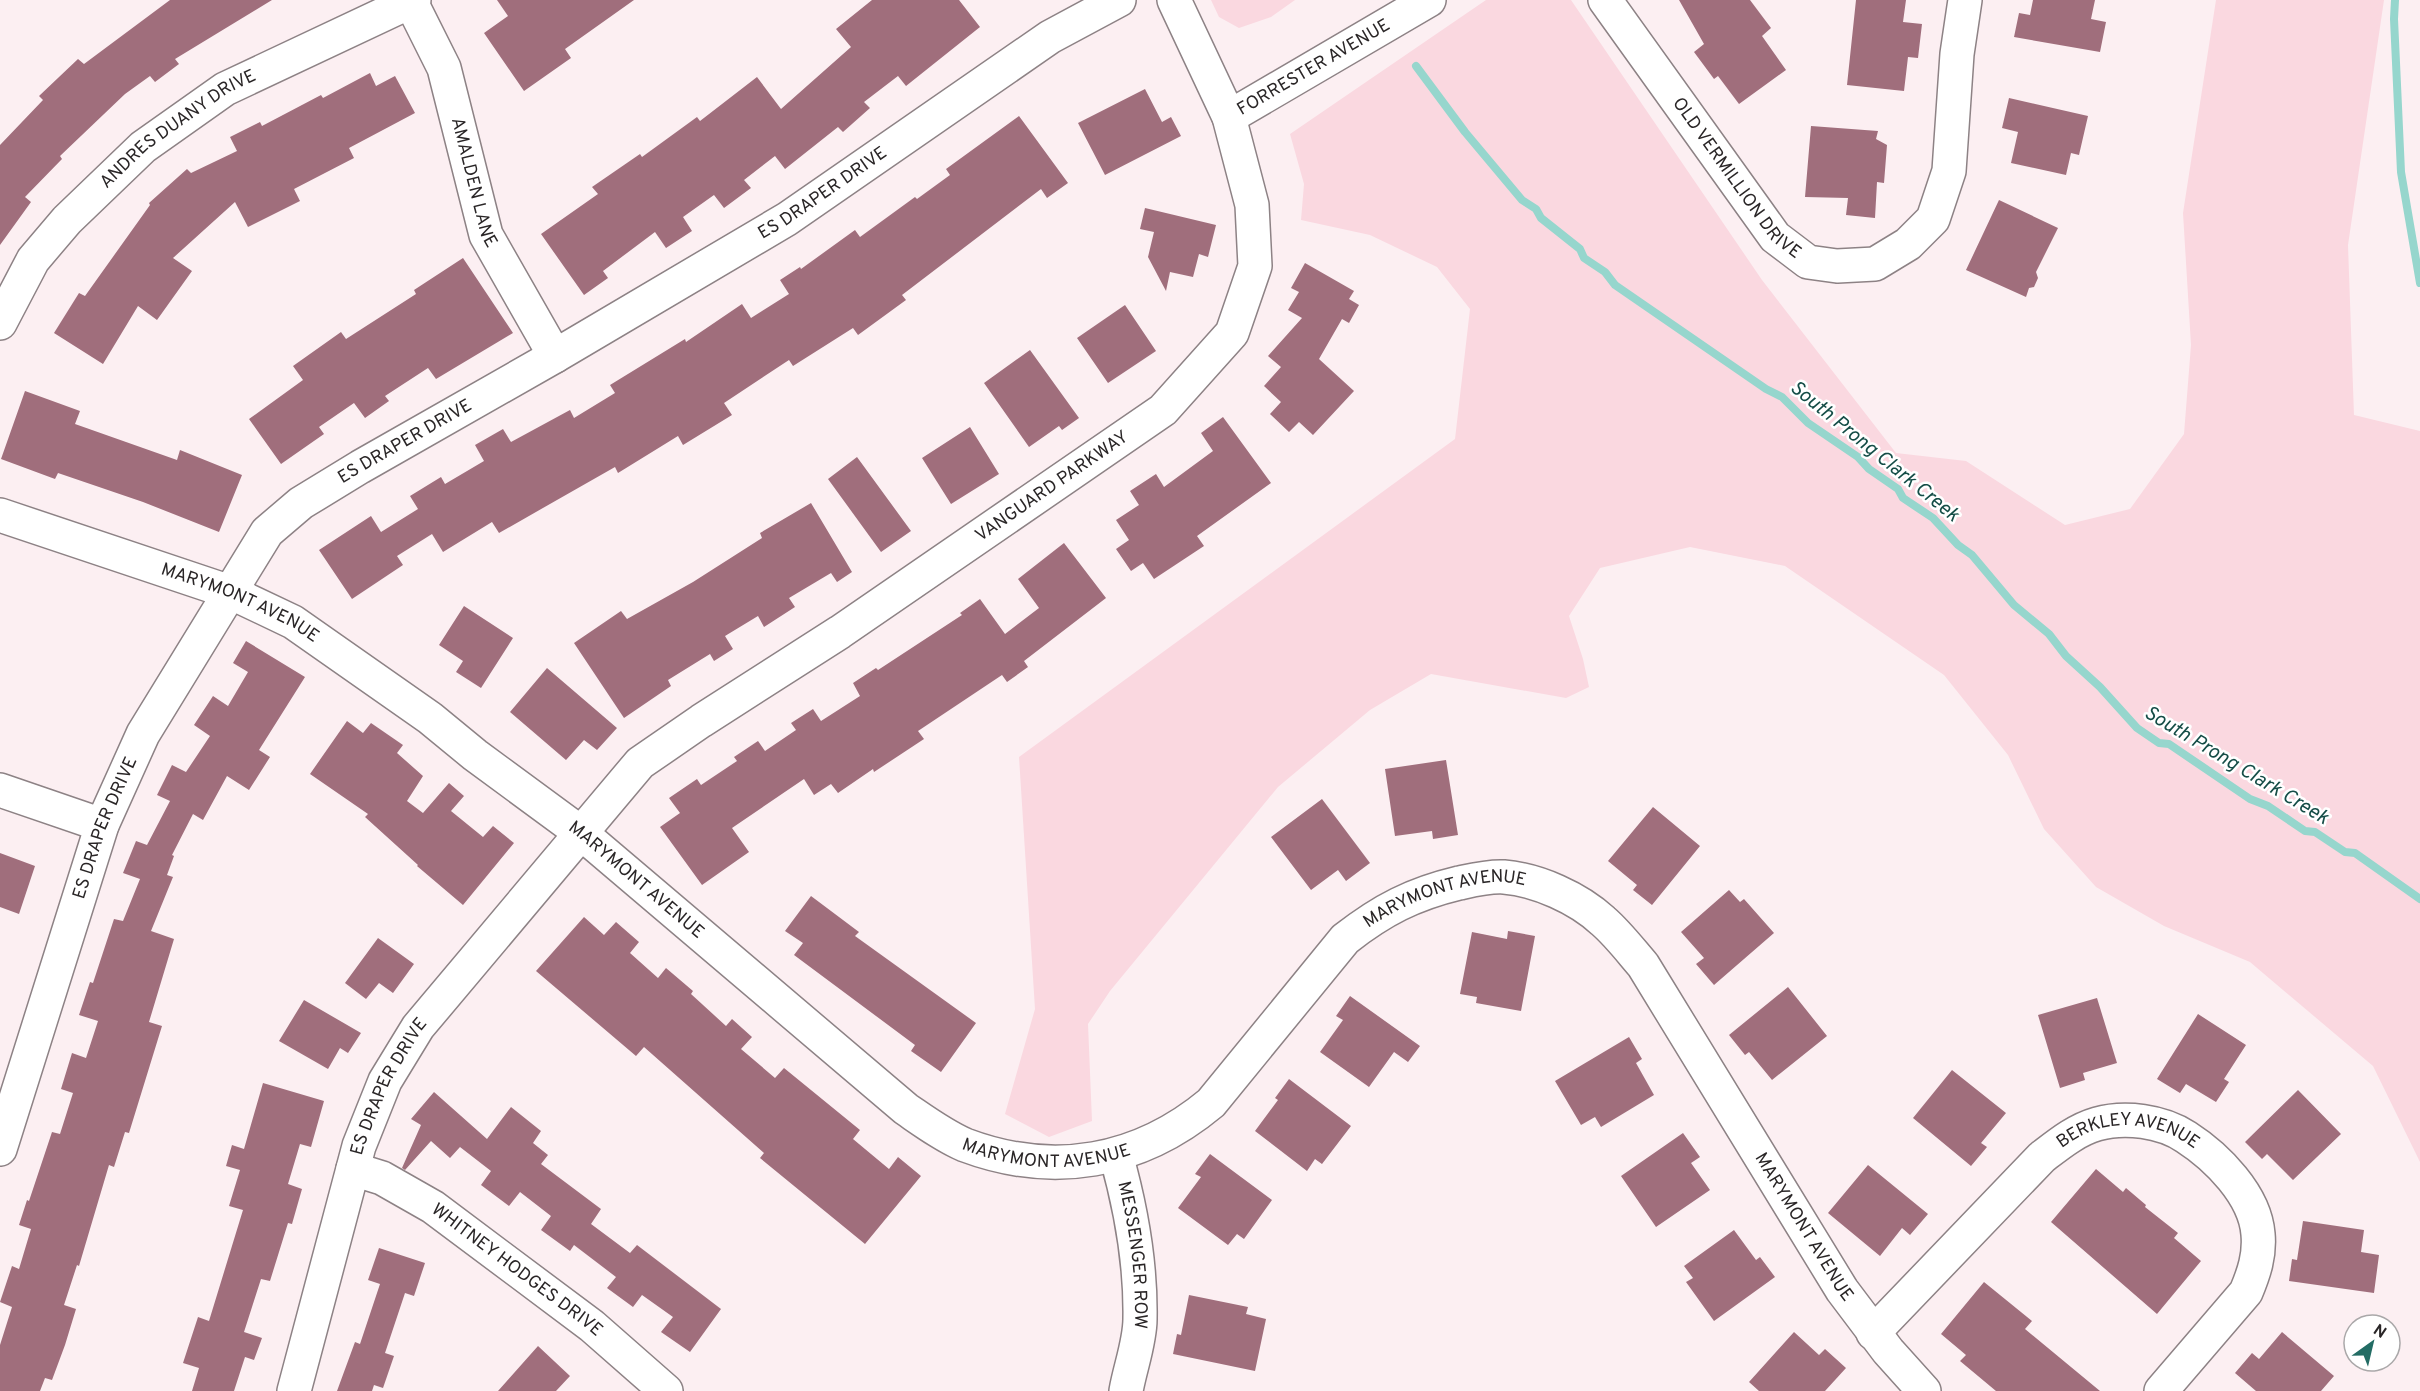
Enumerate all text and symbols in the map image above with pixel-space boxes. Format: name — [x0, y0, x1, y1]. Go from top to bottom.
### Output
street label: FORRESTER AVENUE — [1233, 14, 1394, 121]
street label: ANDRES DUANY DRIVE — [95, 64, 260, 194]
street label: OLD VERMILLION DRIVE — [1667, 93, 1806, 264]
street label: AMALDEN LANE — [445, 115, 502, 252]
street label: ES DRAPER DRIVE — [754, 142, 892, 245]
water label: South Prong Clark Creek — [1784, 376, 1965, 529]
street label: ES DRAPER DRIVE — [334, 394, 476, 489]
street label: VANGUARD PARKWAY — [971, 426, 1133, 547]
street label: MARYMONT AVENUE — [158, 558, 323, 648]
water label: South Prong Clark Creek — [2139, 701, 2334, 832]
street label: ES DRAPER DRIVE — [68, 753, 143, 902]
street label: MARYMONT AVENUE — [564, 816, 709, 944]
street label: MARYMONT AVENUE — [1359, 865, 1529, 934]
street label: ES DRAPER DRIVE — [346, 1013, 432, 1158]
text: BERKLEY AVENUE — [2052, 1109, 2204, 1154]
street label: MARYMONT AVENUE — [959, 1133, 1133, 1174]
street label: BERKLEY AVENUE — [2052, 1139, 2204, 1163]
street label: MARYMONT AVENUE — [1749, 1148, 1858, 1306]
street label: MESSENGER ROW — [1112, 1179, 1152, 1330]
street label: WHITNEY HODGES DRIVE — [427, 1198, 608, 1342]
north arrow — [2342, 1313, 2402, 1373]
text: N — [2369, 1321, 2390, 1344]

